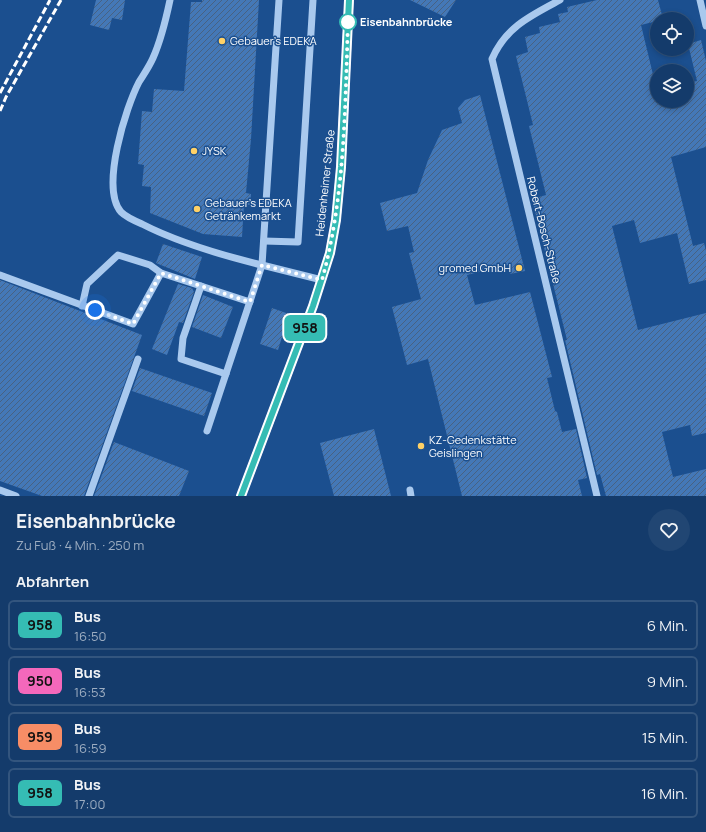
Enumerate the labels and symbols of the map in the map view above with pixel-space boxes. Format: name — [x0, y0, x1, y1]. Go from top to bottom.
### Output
marker: Eisenbahnbrücke — [339, 13, 357, 31]
place label: Eisenbahnbrücke — [360, 14, 453, 29]
place label: Gebauer's EDEKA — [230, 33, 317, 48]
marker: Gebauer's EDEKA — [217, 36, 227, 46]
street label: Heidenheimer Straße — [311, 128, 338, 237]
place label: JYSK — [202, 143, 227, 158]
marker: JYSK — [189, 146, 199, 156]
street label: Robert-Bosch-Straße — [524, 175, 565, 285]
place label: Gebauer's EDEKA Getränkemarkt — [205, 195, 292, 223]
marker: Gebauer's EDEKA Getränkemarkt — [192, 204, 202, 214]
place label: gromed GmbH — [439, 260, 511, 275]
marker: gromed GmbH — [514, 263, 524, 273]
your location — [85, 300, 105, 320]
line badge: 958 — [282, 315, 328, 341]
place label: KZ-Gedenkstätte Geislingen — [429, 432, 517, 460]
marker: KZ-Gedenkstätte Geislingen — [416, 441, 426, 451]

